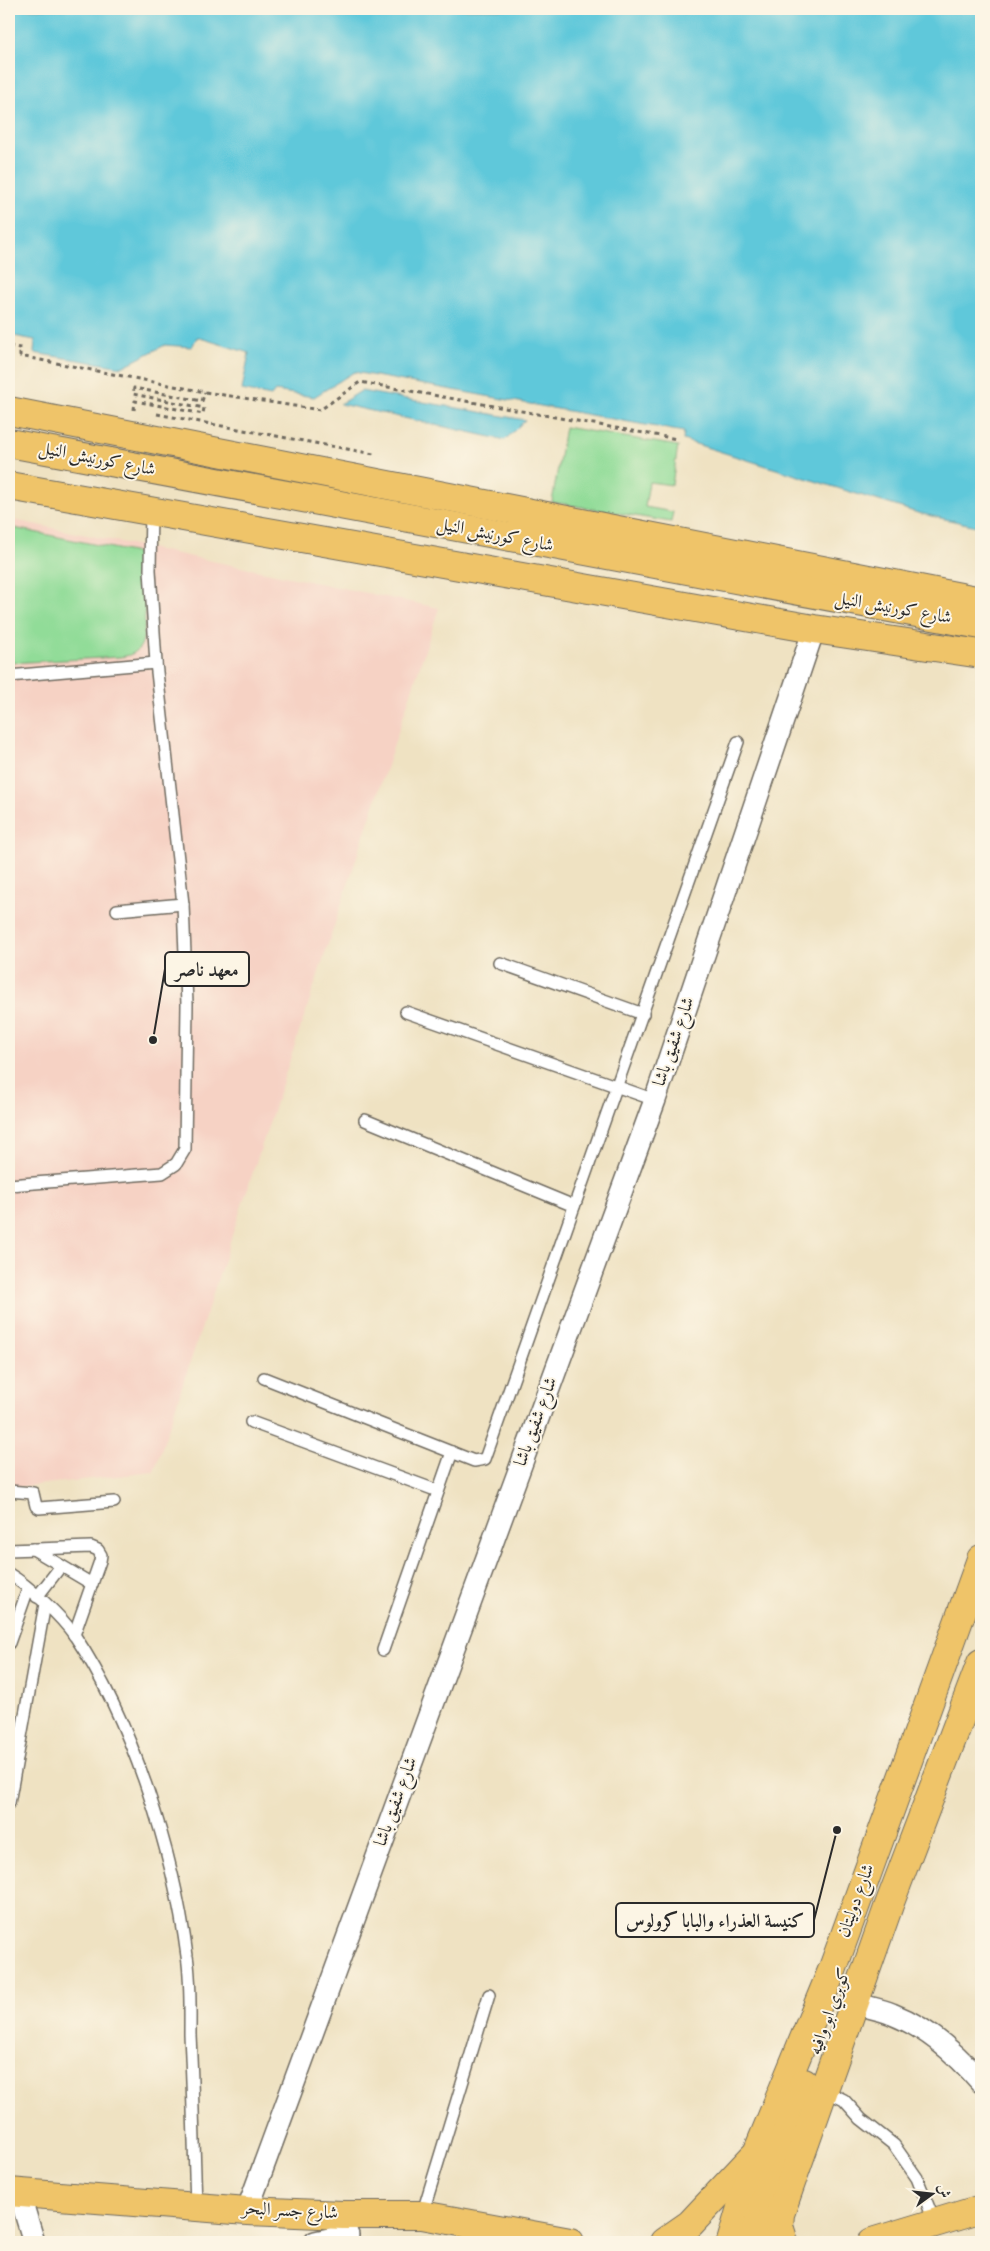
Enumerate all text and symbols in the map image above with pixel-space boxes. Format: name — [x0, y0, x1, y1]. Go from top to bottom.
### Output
street label: شارع كورنيش النيل — [36, 436, 158, 484]
street label: شارع كورنيش النيل — [434, 512, 556, 560]
street label: شارع كورنيش النيل — [832, 586, 954, 632]
callout: معهد ناصر — [165, 952, 249, 986]
text: معهد ناصر — [173, 958, 239, 985]
street label: شارع شفيق باشا — [648, 994, 702, 1090]
street label: شارع شفيق باشا — [509, 1374, 565, 1470]
street label: شارع شفيق باشا — [369, 1754, 425, 1850]
street label: شارع دوليتان — [832, 1861, 882, 1941]
callout: كنيسة العذراء والبابا كرولوس — [616, 1903, 814, 1937]
text: كنيسة العذراء والبابا كرولوس — [626, 1909, 804, 1936]
street label: كوبري ابو وافيه — [803, 1965, 859, 2059]
north arrow — [908, 2168, 958, 2218]
text: ش — [931, 2182, 954, 2201]
street label: شارع جسر البحر — [239, 2196, 339, 2227]

